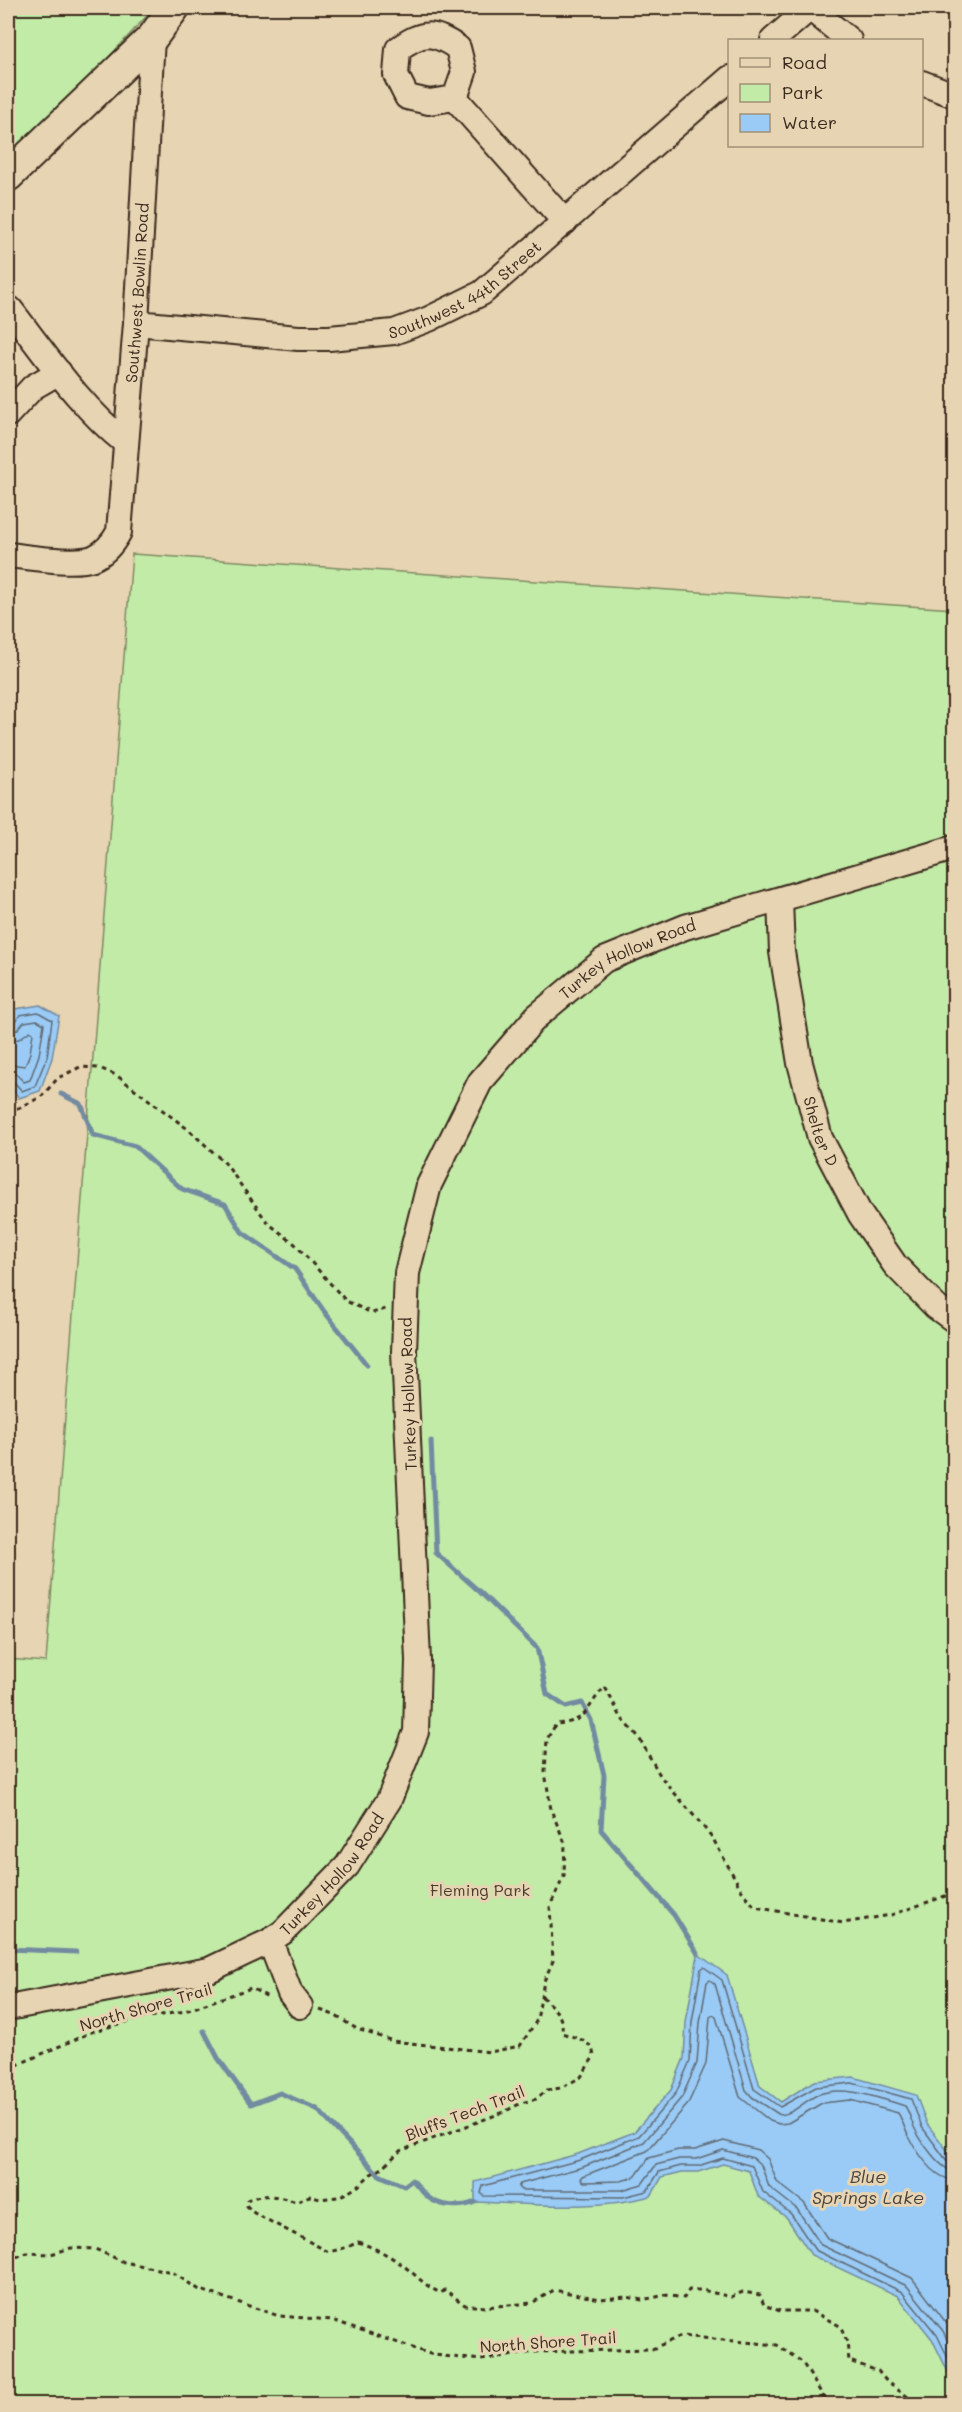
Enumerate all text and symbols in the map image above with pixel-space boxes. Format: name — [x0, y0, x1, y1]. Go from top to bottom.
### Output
legend — [728, 39, 923, 147]
text: Road — [782, 50, 827, 74]
text: Park — [782, 80, 823, 104]
text: Water — [782, 110, 837, 134]
street label: Southwest Bowlin Road — [120, 202, 153, 383]
street label: Southwest 44th Street — [388, 236, 545, 342]
street label: Turkey Hollow Road — [554, 913, 698, 1003]
street label: Shelter D — [799, 1094, 844, 1170]
street label: Turkey Hollow Road — [394, 1317, 421, 1471]
street label: Turkey Hollow Road — [275, 1809, 388, 1939]
park label: Fleming Park — [430, 1879, 530, 1900]
street label: North Shore Trail — [77, 1978, 215, 2035]
street label: Bluffs Tech Trail — [402, 2080, 528, 2145]
water label: Blue Springs Lake — [812, 2164, 924, 2209]
street label: North Shore Trail — [479, 2326, 617, 2357]

